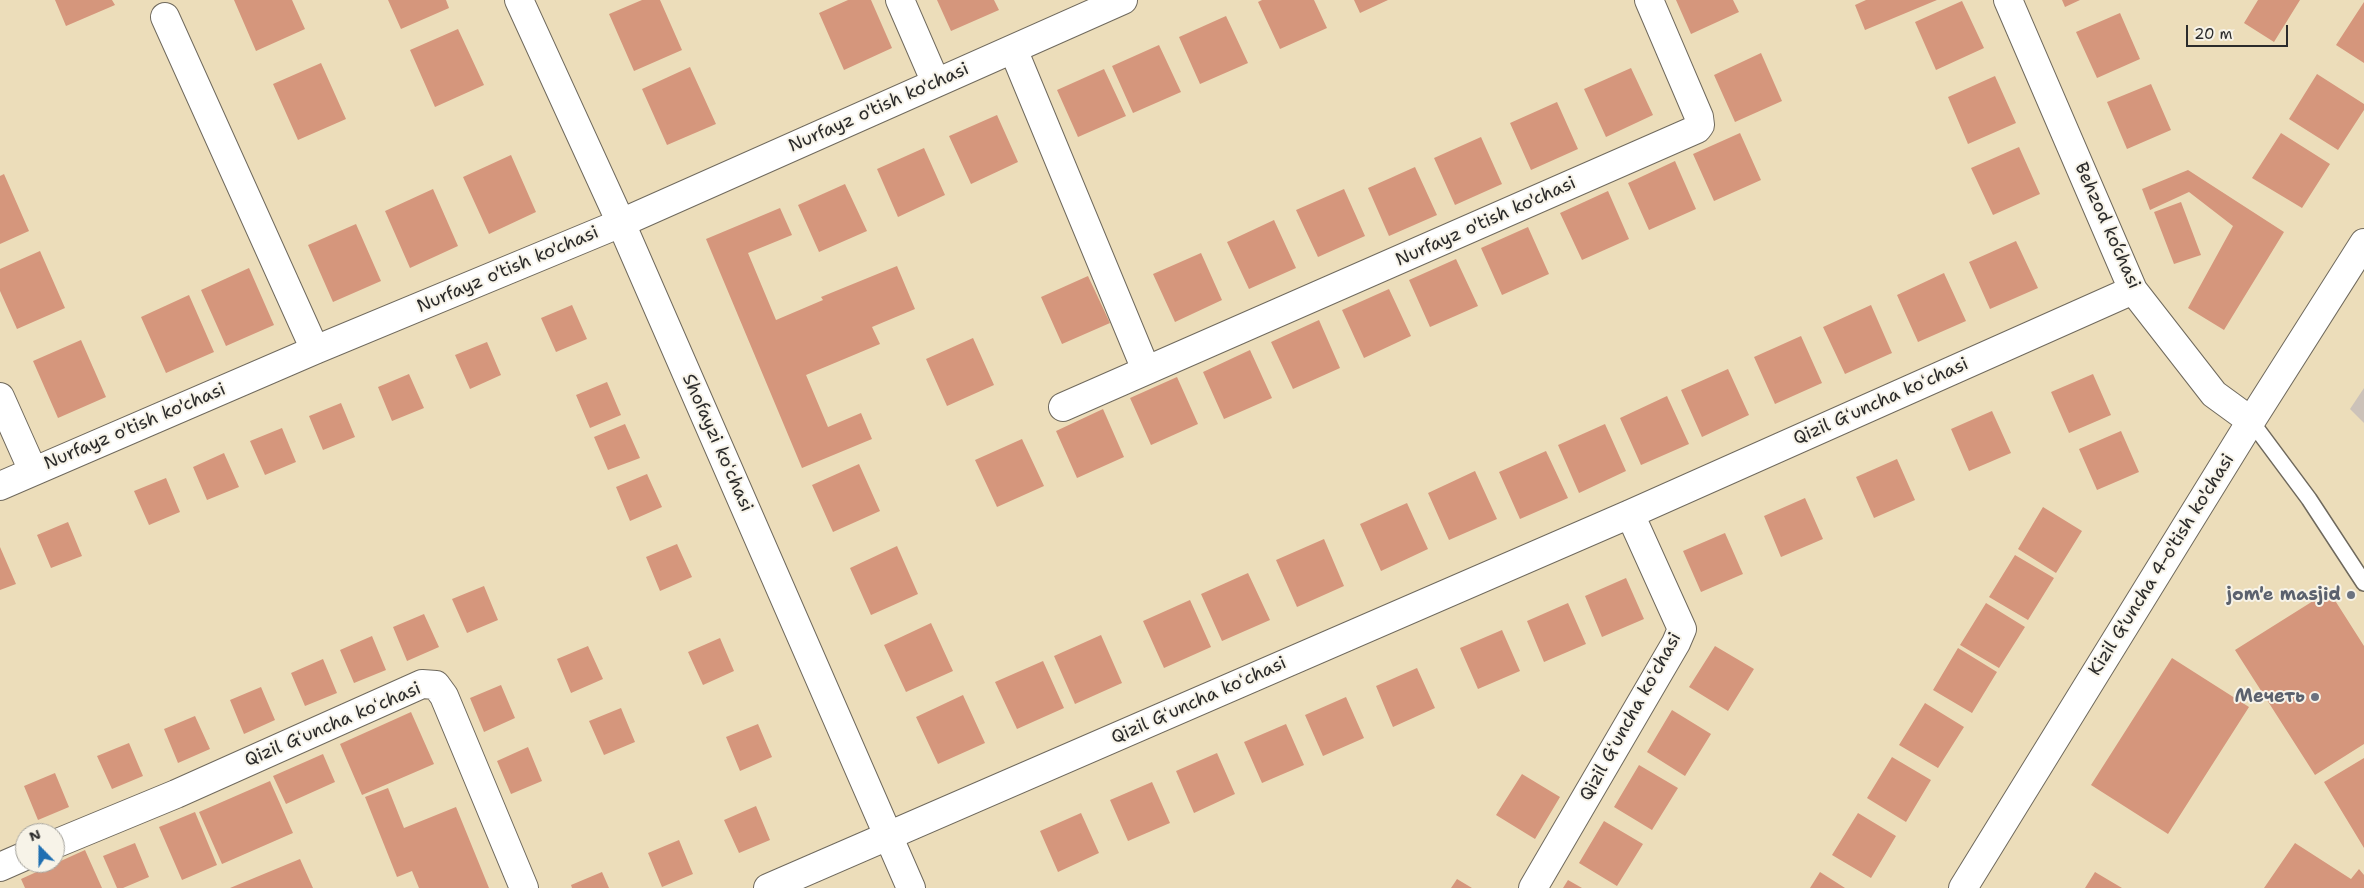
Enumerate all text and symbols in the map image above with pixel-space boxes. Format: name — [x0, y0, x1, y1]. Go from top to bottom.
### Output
scale bar — [2189, 15, 2292, 47]
text: 20 m — [2194, 24, 2233, 44]
street label: Nurfayz o'tish ko'chasi — [786, 58, 972, 158]
street label: Behzod ko‘chasi — [2069, 159, 2145, 293]
street label: Nurfayz o'tish ko'chasi — [1393, 172, 1579, 272]
street label: Nurfayz o'tish ko'chasi — [414, 222, 602, 318]
street label: Qizil Gʻuncha koʻchasi — [1790, 354, 1972, 450]
street label: Shofayzi koʻchasi — [677, 371, 757, 515]
street label: Nurfayz o'tish ko'chasi — [41, 379, 229, 475]
street label: Kizil G'uncha 4-o'tish ko'chasi — [2085, 450, 2239, 680]
place label: jom'e masjid — [2227, 584, 2341, 606]
marker: jom'e masjid — [2345, 589, 2357, 601]
street label: Qizil Gʻuncha koʻchasi — [1576, 629, 1686, 805]
street label: Qizil Gʻuncha koʻchasi — [1108, 653, 1290, 749]
street label: Qizil Gʻuncha koʻchasi — [242, 678, 424, 772]
place label: Мечеть — [2235, 686, 2305, 708]
marker: Мечеть — [2309, 691, 2321, 703]
north arrow — [15, 823, 65, 873]
text: N — [26, 825, 43, 845]

